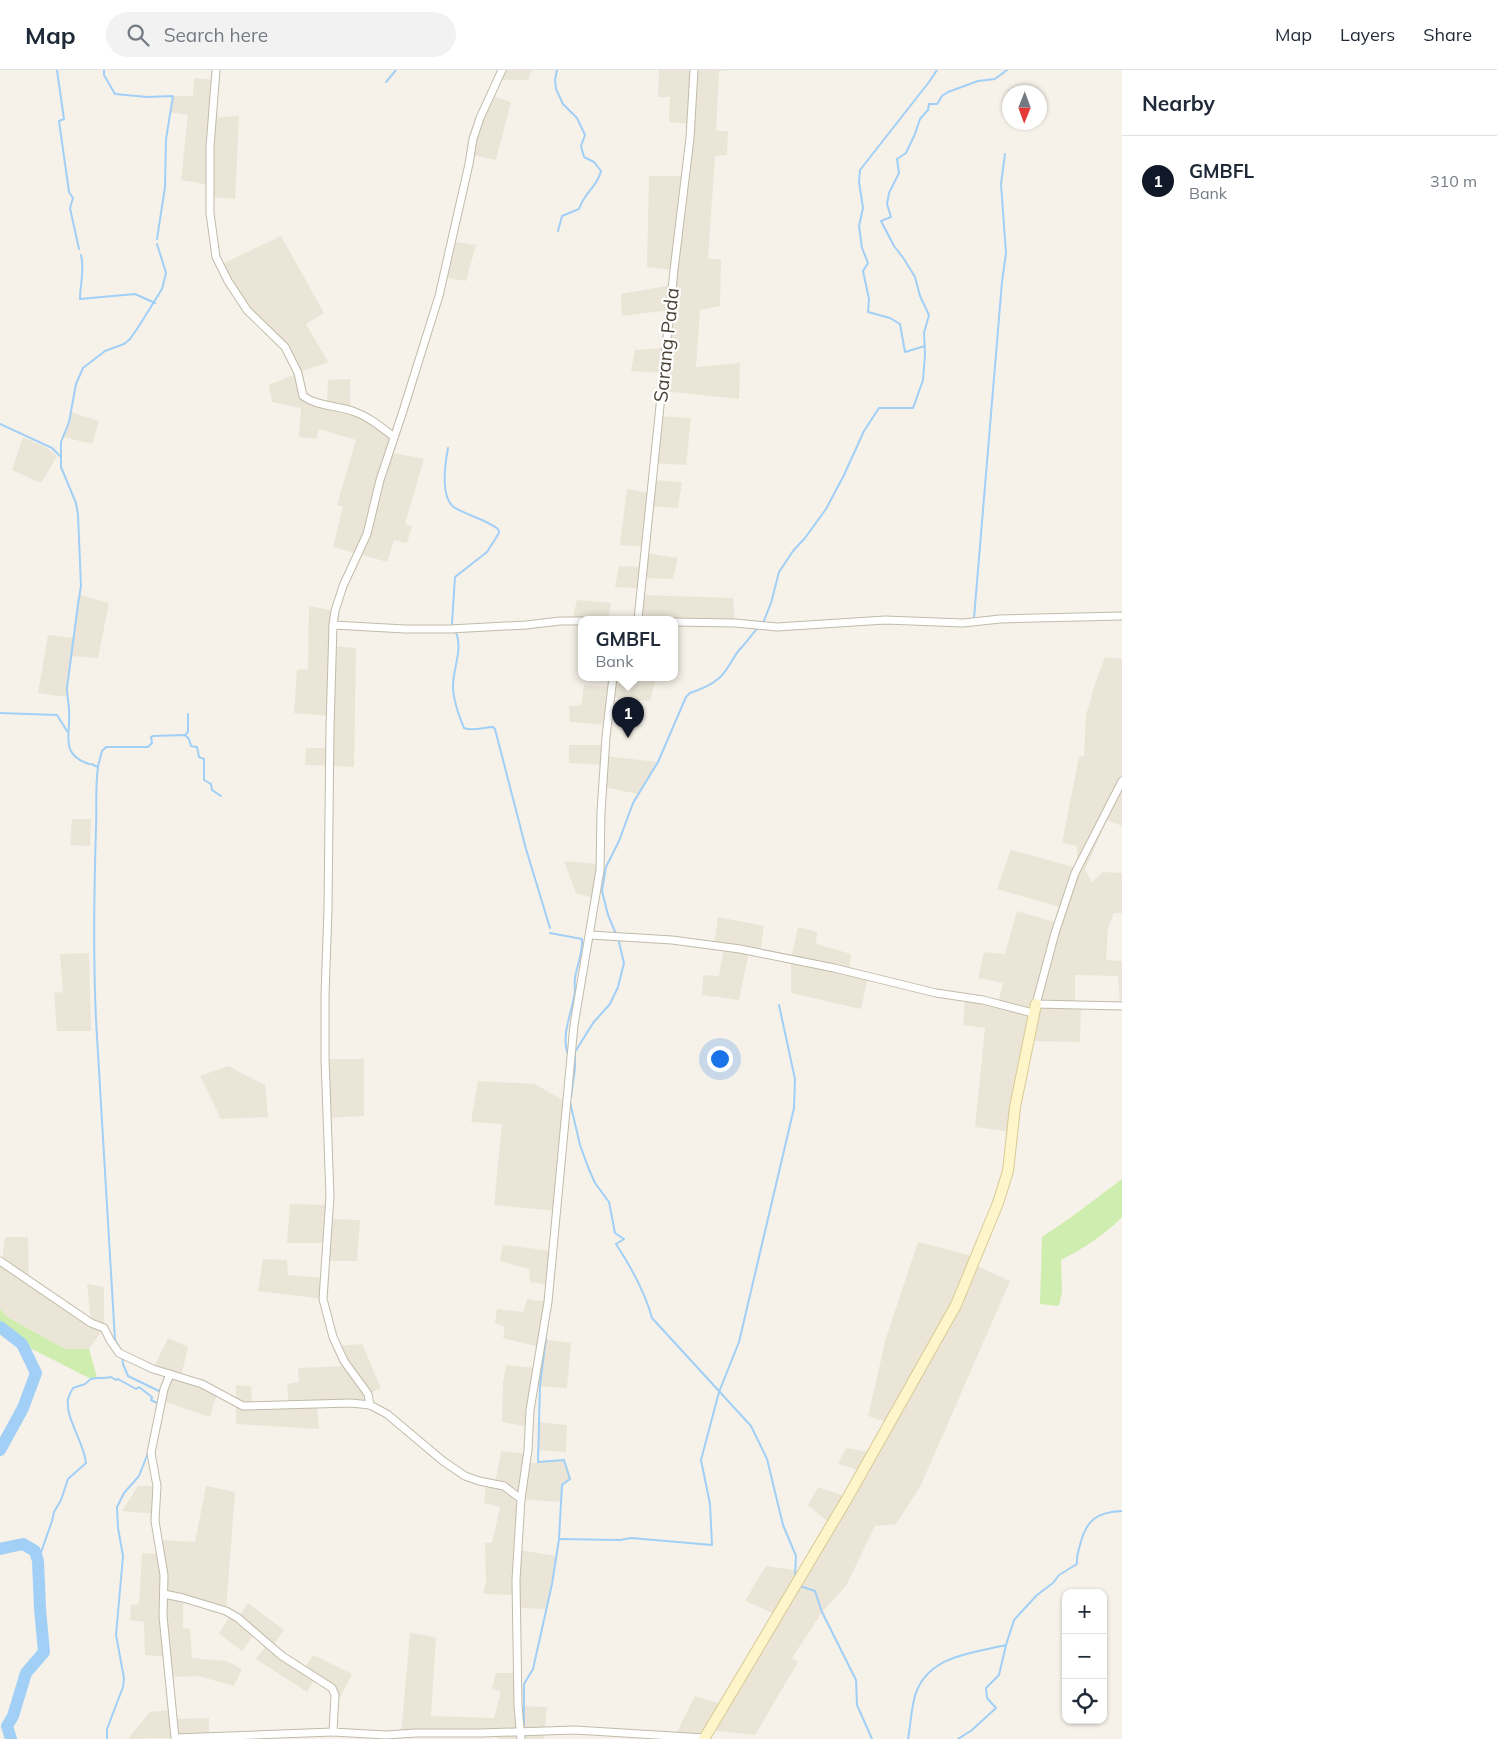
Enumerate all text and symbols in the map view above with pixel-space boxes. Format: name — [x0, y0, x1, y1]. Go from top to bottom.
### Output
search box — [106, 12, 456, 57]
text: Map — [25, 20, 76, 50]
icon: search — [124, 21, 152, 49]
text: Search here — [164, 23, 268, 47]
text: Map — [1275, 23, 1312, 46]
text: Layers — [1340, 23, 1395, 46]
text: Share — [1423, 23, 1472, 46]
north arrow — [1002, 85, 1047, 130]
text: Nearby — [1142, 90, 1215, 116]
text: GMBFL — [1189, 159, 1254, 183]
text: 1 — [1153, 171, 1163, 191]
text: 310 m — [1430, 171, 1477, 191]
text: Bank — [1189, 183, 1227, 203]
street label: Sarang Pada — [648, 287, 684, 403]
popup — [578, 616, 678, 681]
text: GMBFL — [595, 627, 661, 651]
text: Bank — [595, 651, 634, 671]
pin: 1 — [612, 697, 644, 738]
your location — [707, 1046, 733, 1072]
map controls — [1062, 1589, 1107, 1724]
button: + — [1062, 1589, 1107, 1634]
button: − — [1062, 1634, 1107, 1679]
button: locate — [1062, 1679, 1107, 1724]

